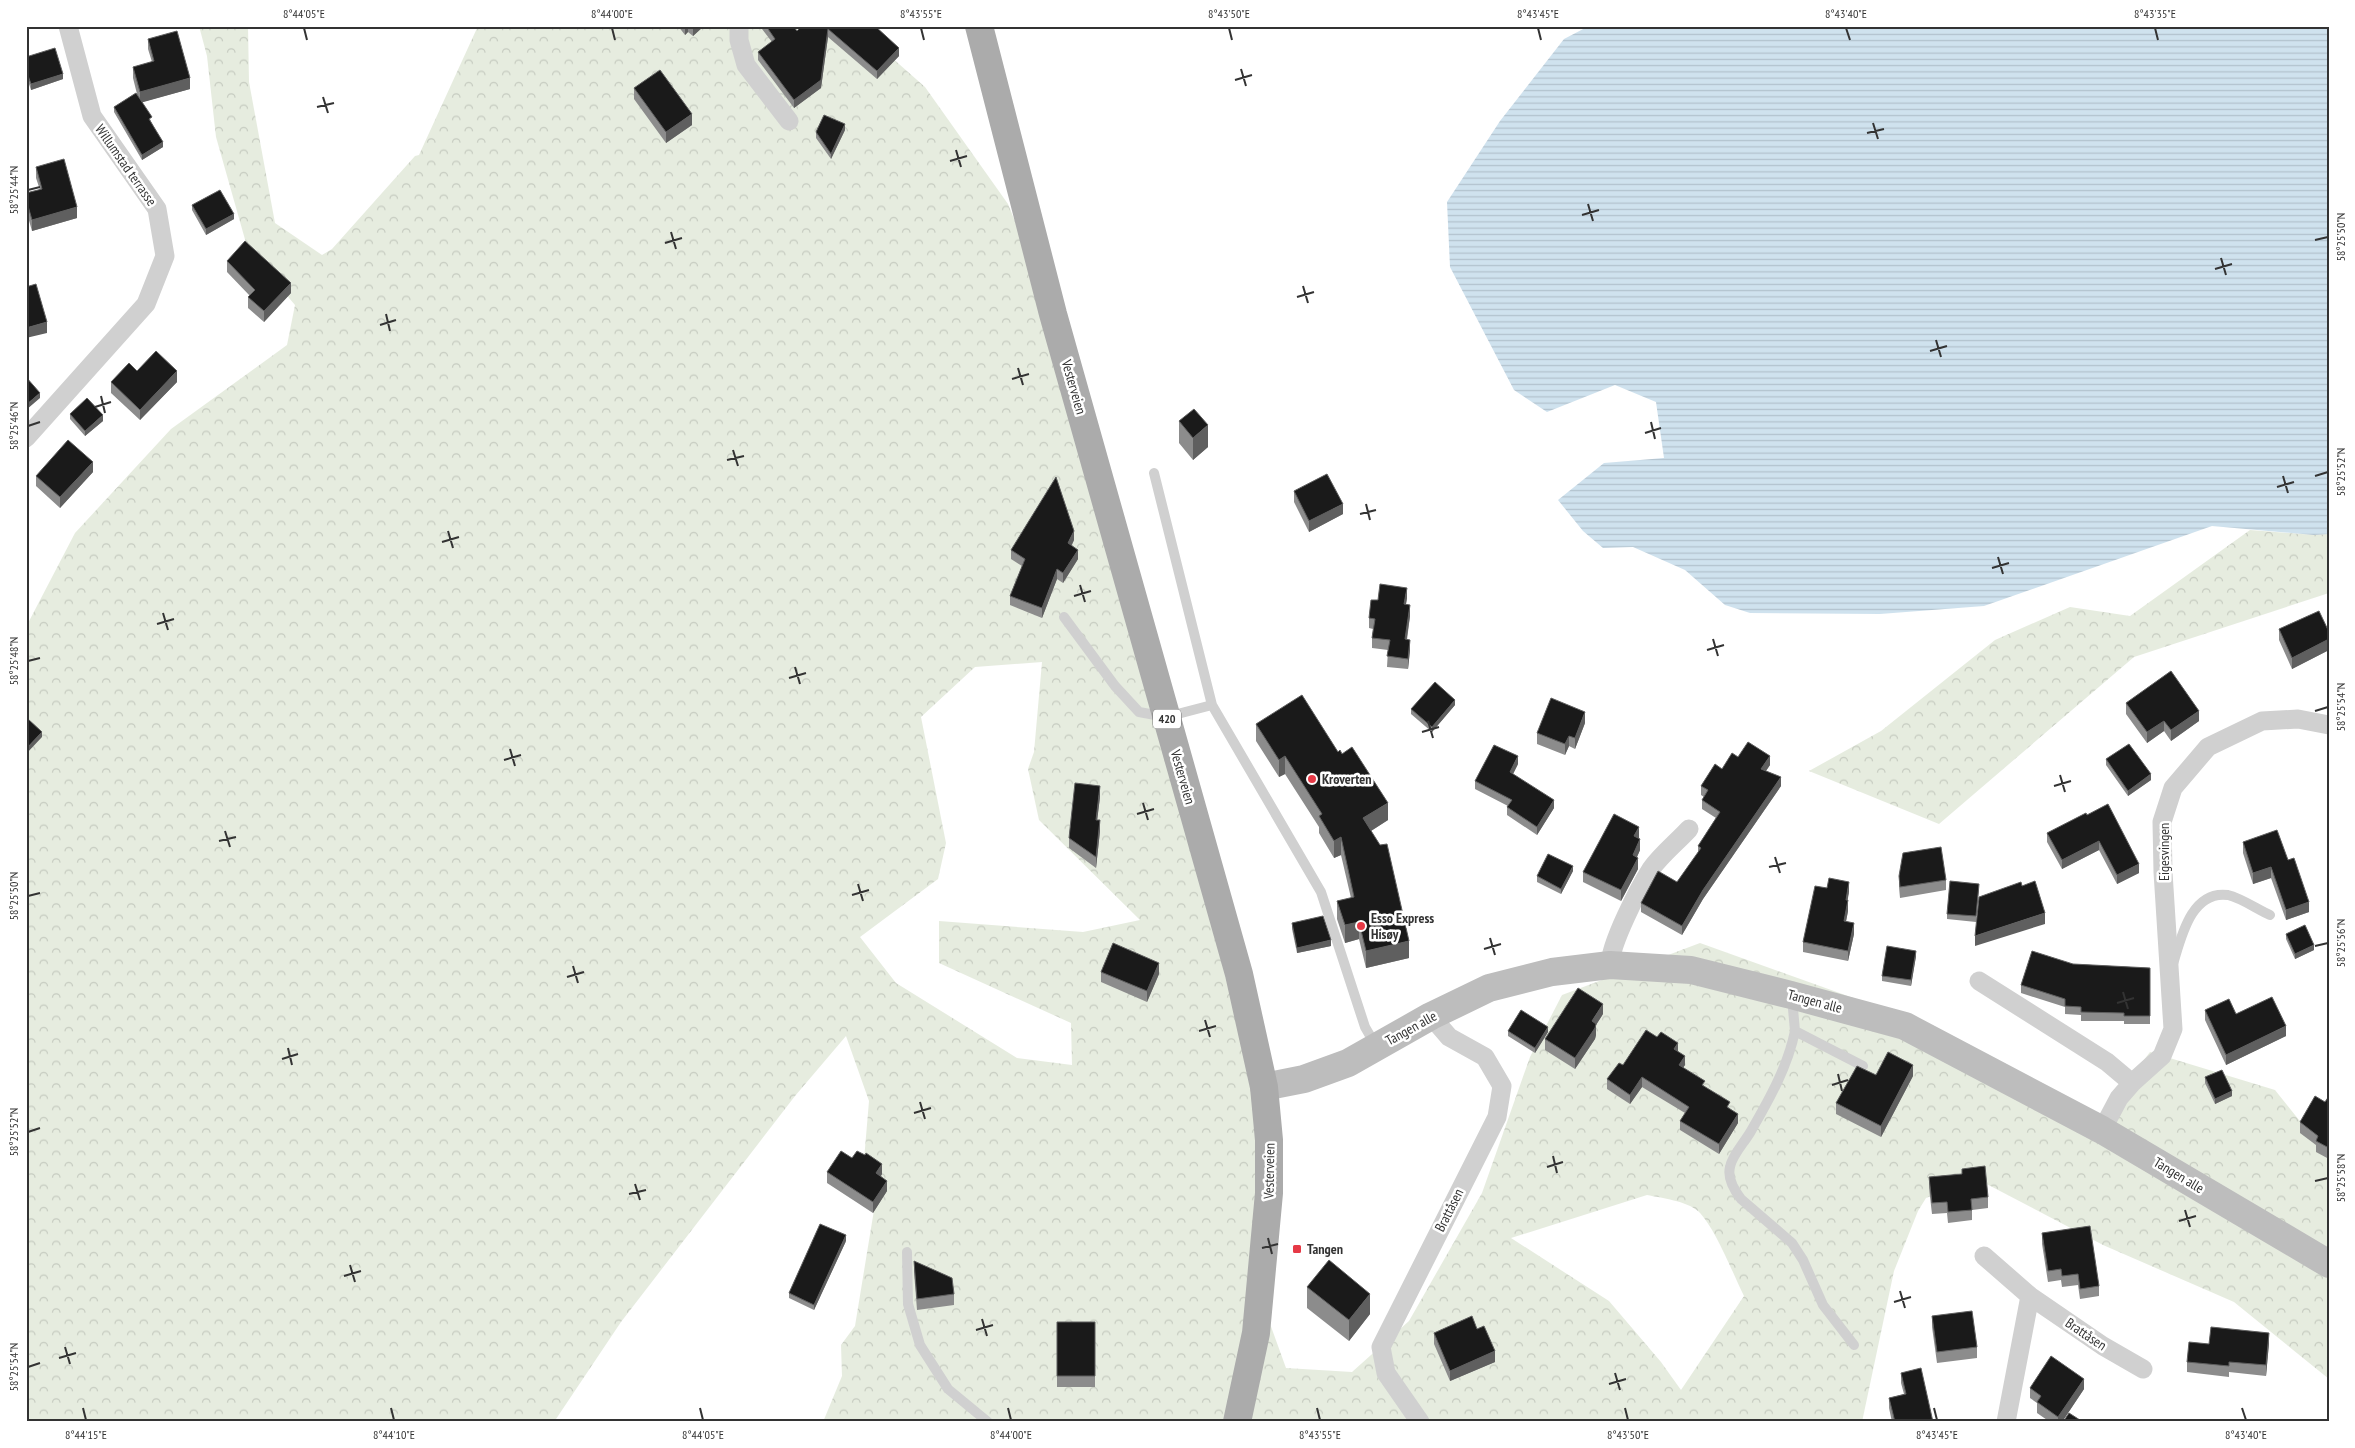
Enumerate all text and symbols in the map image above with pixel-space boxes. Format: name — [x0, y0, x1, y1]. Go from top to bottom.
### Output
text: 8°44'05"E — [283, 6, 325, 21]
text: 8°44'00"E — [591, 6, 633, 21]
text: 8°43'55"E — [900, 6, 942, 21]
text: 8°43'50"E — [1208, 6, 1250, 21]
text: 8°43'45"E — [1517, 6, 1559, 21]
text: 8°43'40"E — [1825, 6, 1867, 21]
text: 8°43'35"E — [2134, 6, 2176, 21]
street label: Willumstad terrasse — [91, 121, 161, 209]
text: 58°25'44"N — [6, 166, 21, 214]
text: 58°25'50"N — [2333, 213, 2348, 261]
street label: Vesterveien — [1057, 357, 1090, 416]
text: 58°25'46"N — [6, 402, 21, 450]
text: 58°25'52"N — [2333, 448, 2348, 496]
text: 58°25'48"N — [6, 637, 21, 685]
text: 58°25'54"N — [2333, 683, 2348, 731]
road number: 420 — [1153, 710, 1181, 729]
street label: Vesterveien — [1166, 747, 1199, 806]
place label: Kroverten — [1322, 770, 1372, 788]
marker: Kroverten — [1306, 773, 1318, 785]
street label: Eigesvingen — [2155, 823, 2173, 881]
text: 58°25'50"N — [6, 872, 21, 920]
place label: Esso Express Hisøy — [1371, 909, 1434, 943]
text: 58°25'56"N — [2333, 919, 2348, 967]
marker: Esso Express Hisøy — [1355, 920, 1367, 932]
street label: Tangen alle — [1786, 985, 1844, 1017]
street label: Tangen alle — [1382, 1007, 1440, 1049]
text: 58°25'52"N — [6, 1108, 21, 1156]
street label: Vesterveien — [1259, 1143, 1278, 1200]
street label: Tangen alle — [2151, 1153, 2208, 1197]
text: 58°25'58"N — [2333, 1154, 2348, 1202]
street label: Brattåsen — [1431, 1185, 1467, 1235]
place label: Tangen — [1307, 1240, 1343, 1258]
marker: Tangen — [1291, 1243, 1303, 1255]
street label: Brattåsen — [2062, 1314, 2110, 1354]
text: 58°25'54"N — [6, 1343, 21, 1391]
text: 8°44'15"E — [65, 1427, 107, 1442]
text: 8°44'10"E — [373, 1427, 415, 1442]
text: 8°44'05"E — [682, 1427, 724, 1442]
text: 8°44'00"E — [990, 1427, 1032, 1442]
text: 8°43'55"E — [1299, 1427, 1341, 1442]
text: 8°43'50"E — [1607, 1427, 1649, 1442]
text: 8°43'45"E — [1916, 1427, 1958, 1442]
text: 8°43'40"E — [2225, 1427, 2267, 1442]

